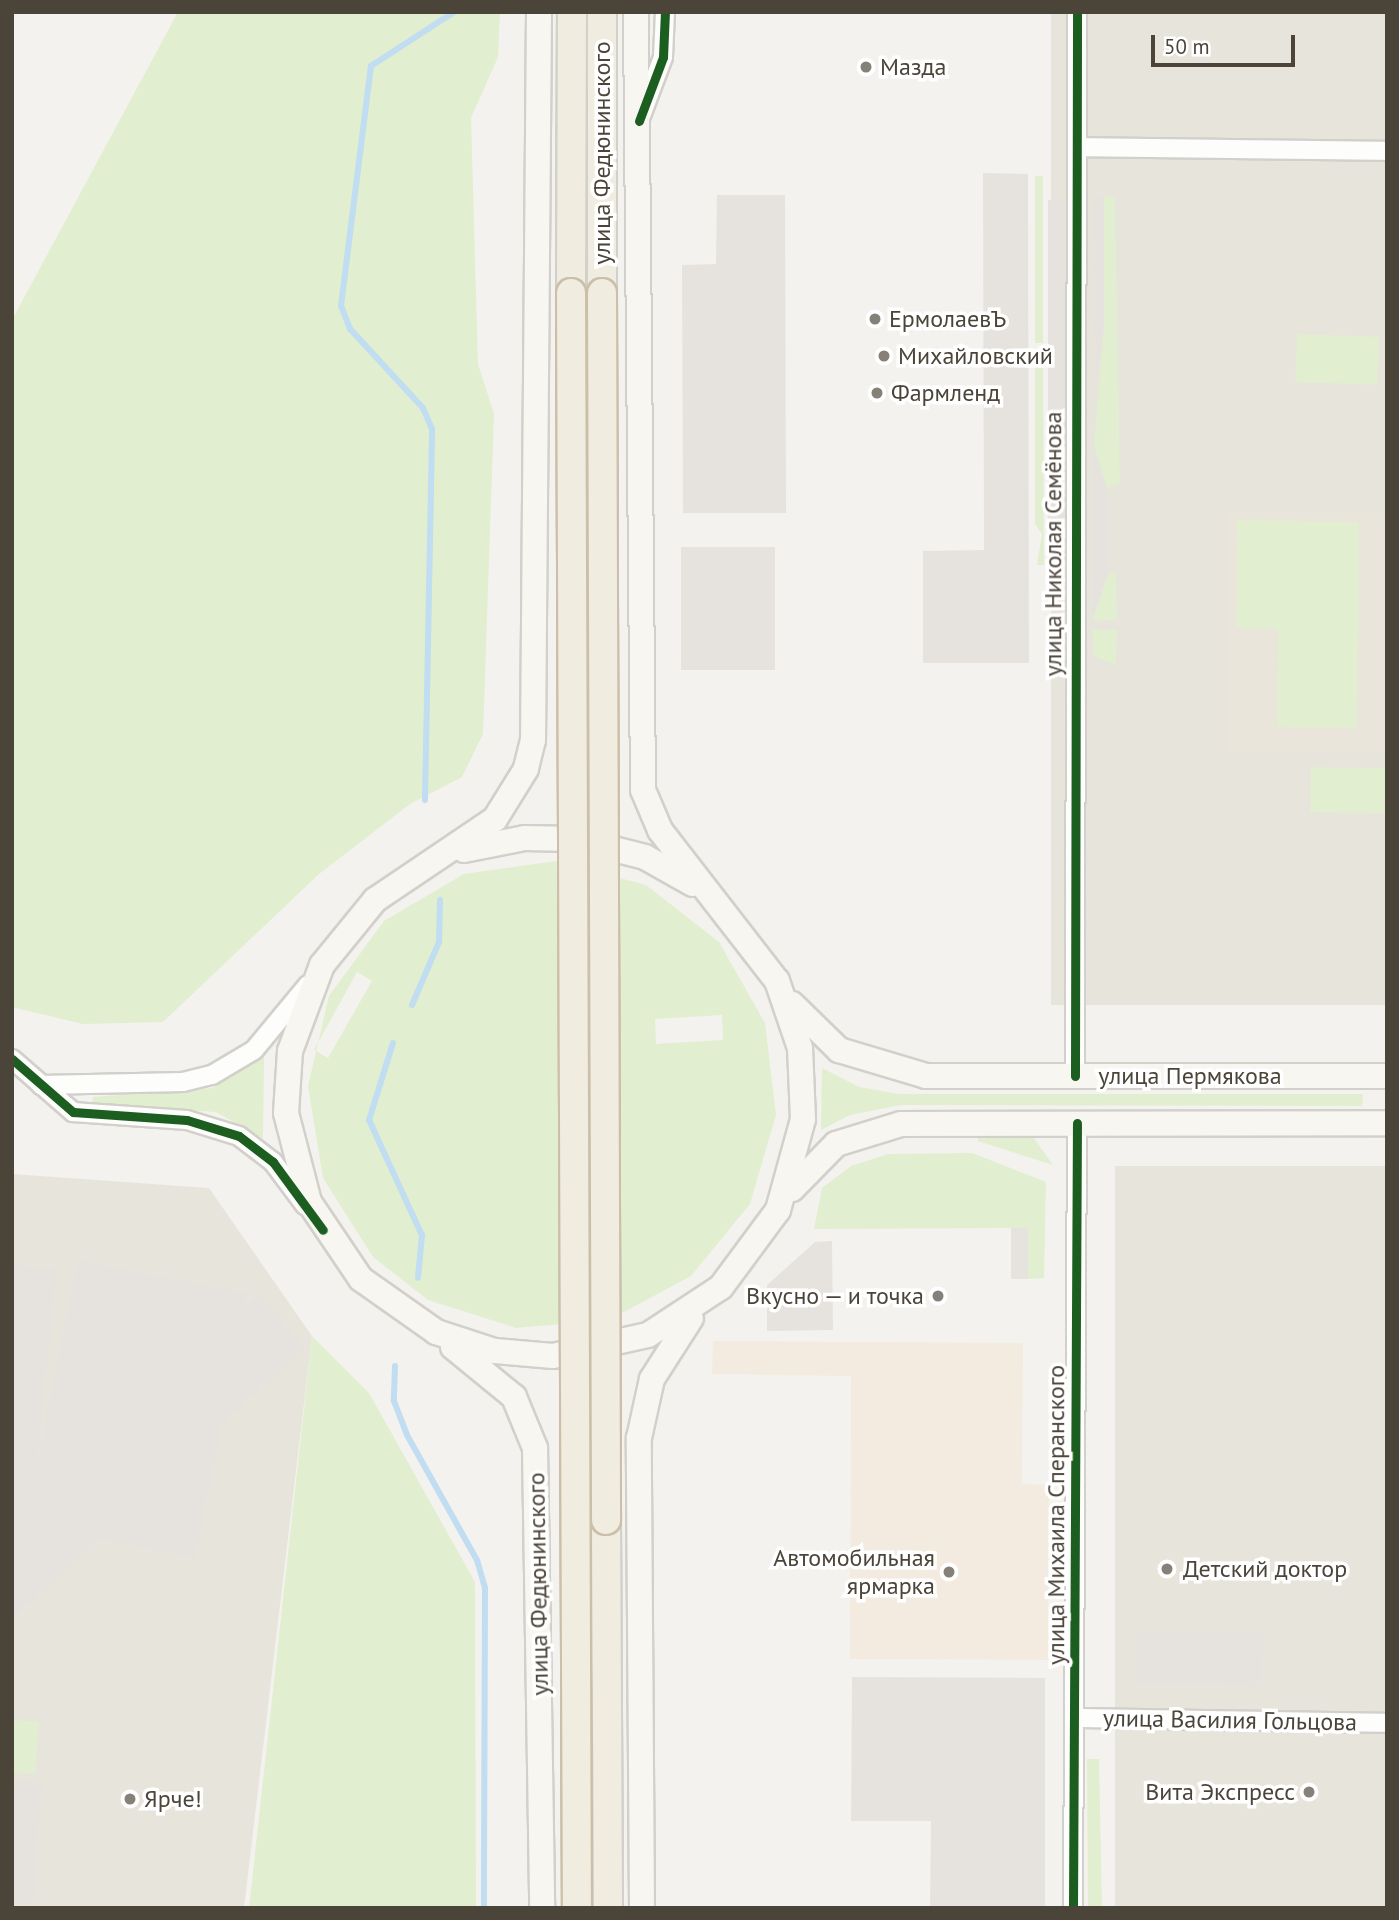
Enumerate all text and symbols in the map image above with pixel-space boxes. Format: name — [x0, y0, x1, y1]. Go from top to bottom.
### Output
scale bar — [1154, 21, 1298, 65]
text: 50 m — [1164, 33, 1210, 60]
street label: улица Федюнинского — [588, 41, 616, 265]
place label: Мазда — [880, 53, 946, 81]
marker: Мазда — [858, 59, 874, 75]
place label: ЕрмолаевЪ — [889, 305, 1006, 333]
marker: ЕрмолаевЪ — [867, 311, 883, 327]
place label: Михайловский — [898, 342, 1053, 370]
marker: Михайловский — [876, 348, 892, 364]
place label: Фармленд — [891, 379, 1000, 407]
marker: Фармленд — [869, 385, 885, 401]
street label: улица Николая Семёнова — [1039, 412, 1067, 676]
street label: улица Пермякова — [1098, 1062, 1282, 1090]
place label: Вкусно — и точка — [742, 1282, 924, 1310]
marker: Вкусно — и точка — [930, 1288, 946, 1304]
street label: улица Михаила Сперанского — [1042, 1365, 1070, 1665]
street label: улица Федюнинского — [522, 1472, 554, 1696]
place label: Автомобильная ярмарка — [773, 1544, 935, 1600]
place label: Детский доктор — [1183, 1555, 1347, 1583]
marker: Детский доктор — [1157, 1559, 1177, 1579]
marker: Автомобильная ярмарка — [941, 1564, 957, 1580]
street label: улица Василия Гольцова — [1103, 1703, 1357, 1737]
place label: Вита Экспресс — [1145, 1778, 1295, 1806]
marker: Вита Экспресс — [1301, 1784, 1317, 1800]
place label: Ярче! — [144, 1785, 202, 1813]
marker: Ярче! — [122, 1791, 138, 1807]

